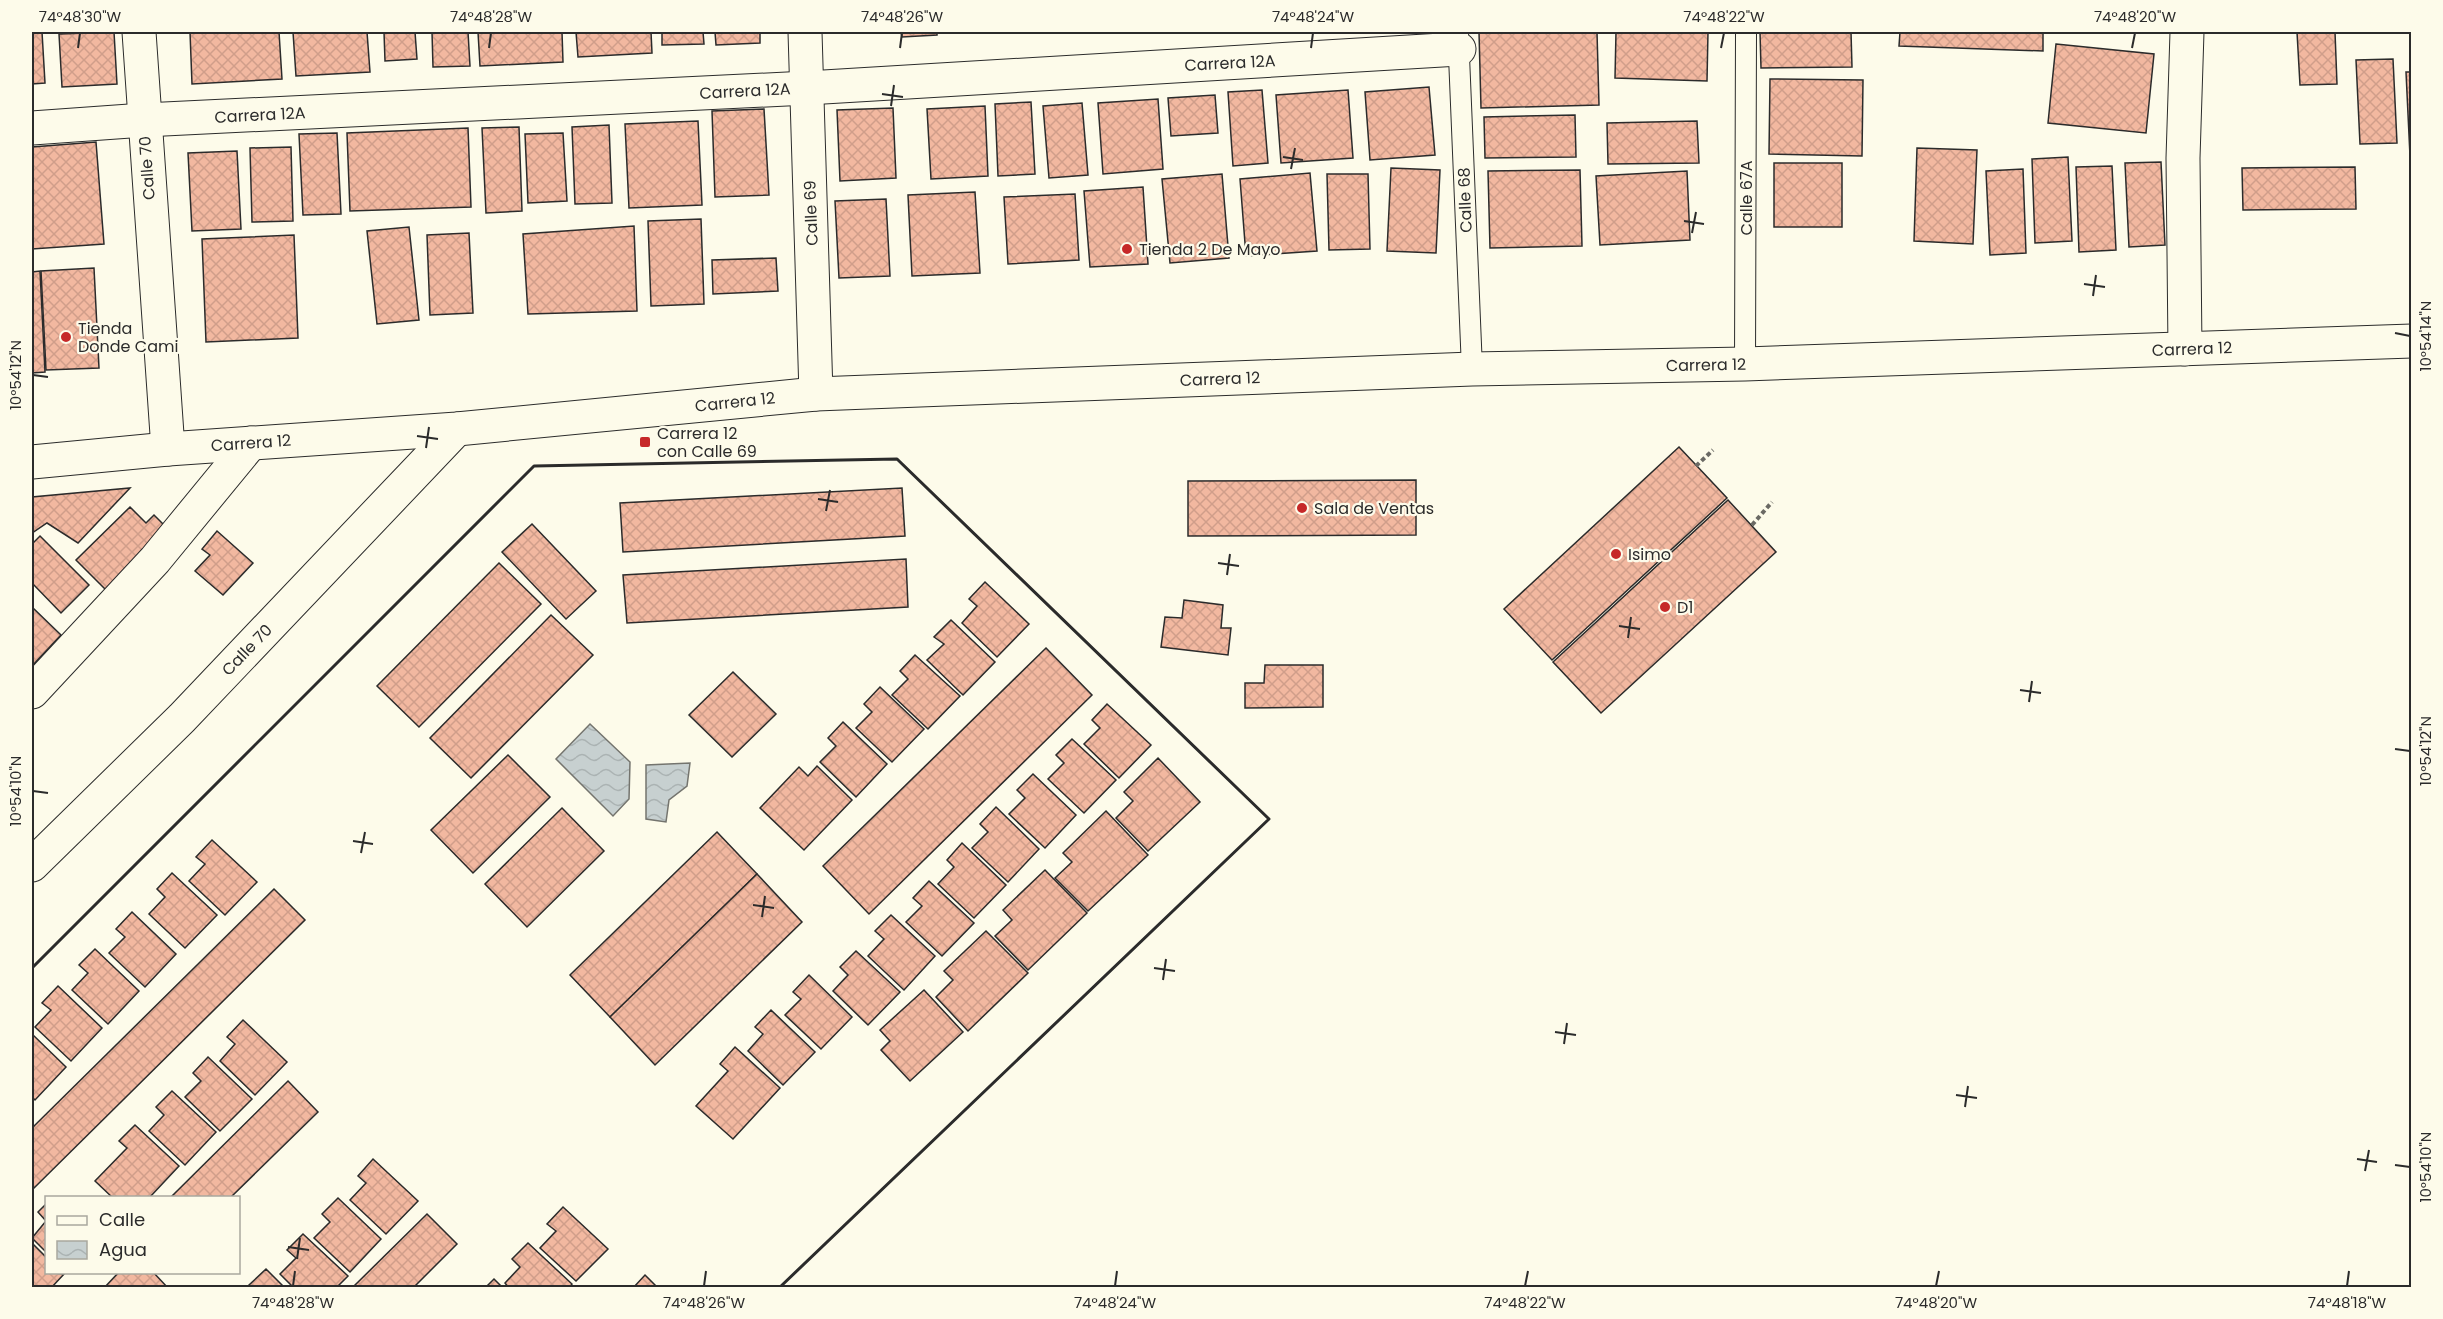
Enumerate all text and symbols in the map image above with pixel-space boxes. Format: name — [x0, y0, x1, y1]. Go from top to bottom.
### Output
text: 74°48'30"W — [39, 6, 122, 27]
text: 74°48'28"W — [450, 6, 532, 27]
text: 74°48'26"W — [861, 6, 943, 27]
text: 74°48'24"W — [1272, 6, 1354, 27]
text: 74°48'22"W — [1683, 6, 1765, 27]
text: 74°48'20"W — [2094, 6, 2176, 27]
street label: Carrera 12A — [1184, 49, 1276, 77]
street label: Carrera 12A — [699, 77, 791, 105]
street label: Carrera 12A — [214, 101, 306, 129]
street label: Calle 70 — [133, 135, 161, 201]
street label: Calle 67A — [1735, 160, 1758, 235]
street label: Calle 68 — [1452, 167, 1478, 233]
street label: Calle 69 — [798, 180, 824, 246]
place label: Tienda 2 De Mayo — [1139, 238, 1280, 261]
marker: Tienda 2 De Mayo — [1120, 242, 1134, 256]
text: 10°54'14"N — [2415, 301, 2436, 371]
place label: Tienda Donde Cami — [78, 317, 178, 358]
marker: Tienda Donde Cami — [59, 330, 73, 344]
street label: Carrera 12 — [2151, 336, 2233, 362]
text: 10°54'12"N — [5, 340, 26, 410]
street label: Carrera 12 — [1666, 353, 1746, 377]
street label: Carrera 12 — [1179, 366, 1261, 392]
street label: Carrera 12 — [694, 386, 776, 418]
place label: Carrera 12 con Calle 69 — [657, 422, 757, 463]
street label: Carrera 12 — [210, 429, 292, 457]
marker: Carrera 12 con Calle 69 — [638, 435, 652, 449]
place label: Sala de Ventas — [1314, 497, 1434, 520]
marker: Sala de Ventas — [1295, 501, 1309, 515]
place label: Isimo — [1628, 543, 1671, 566]
marker: Isimo — [1609, 547, 1623, 561]
place label: D1 — [1677, 596, 1693, 619]
marker: D1 — [1658, 600, 1672, 614]
street label: Calle 70 — [216, 619, 278, 681]
text: 10°54'12"N — [2415, 716, 2436, 786]
text: 10°54'10"N — [5, 756, 26, 826]
text: 10°54'10"N — [2415, 1132, 2436, 1202]
legend — [45, 1196, 240, 1274]
text: Calle — [99, 1207, 145, 1232]
text: Agua — [99, 1237, 147, 1262]
text: 74°48'28"W — [252, 1292, 334, 1313]
text: 74°48'26"W — [663, 1292, 745, 1313]
text: 74°48'24"W — [1074, 1292, 1156, 1313]
text: 74°48'22"W — [1484, 1292, 1566, 1313]
text: 74°48'20"W — [1895, 1292, 1977, 1313]
text: 74°48'18"W — [2308, 1292, 2387, 1313]

